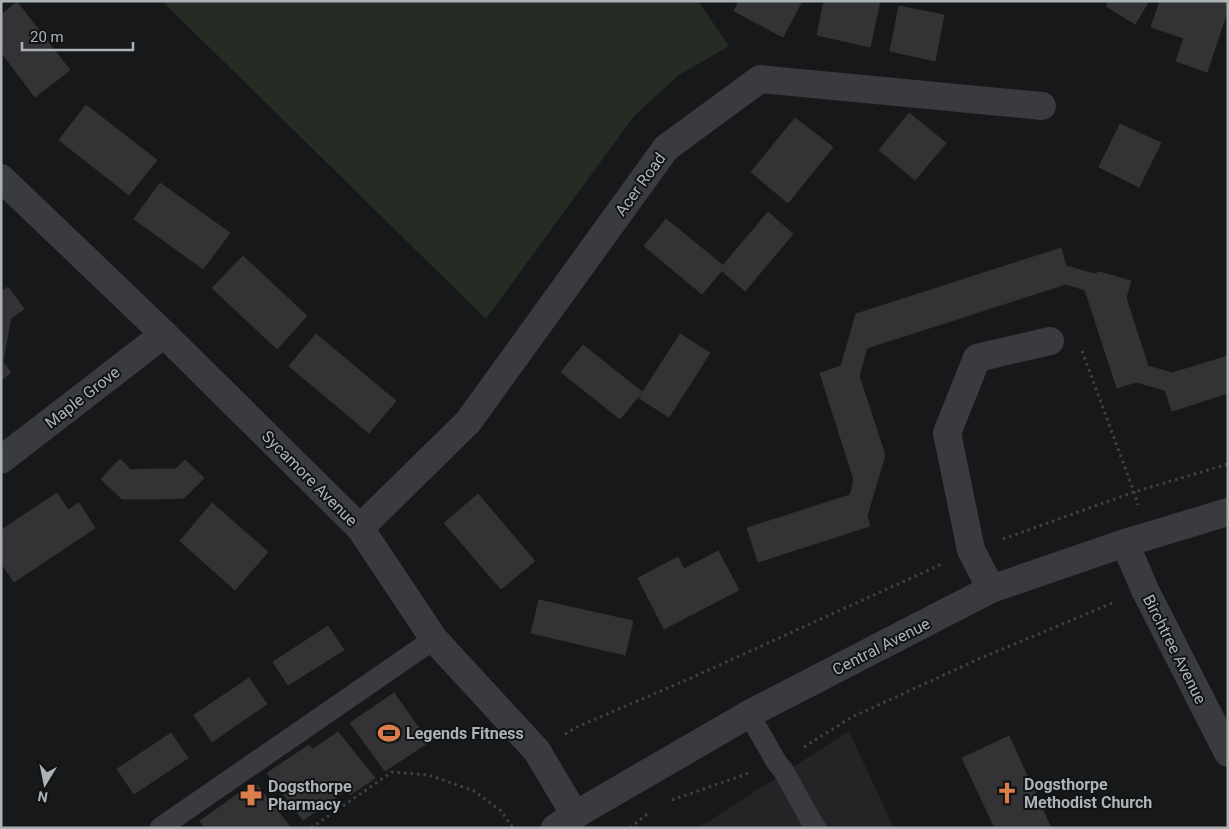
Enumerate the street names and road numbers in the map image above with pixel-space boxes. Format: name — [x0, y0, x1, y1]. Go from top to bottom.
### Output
street label: Acer Road — [611, 149, 670, 220]
street label: Maple Grove — [41, 362, 123, 432]
street label: Sycamore Avenue — [258, 427, 361, 530]
street label: Birchtree Avenue — [1139, 591, 1210, 707]
street label: Central Avenue — [829, 614, 933, 679]

